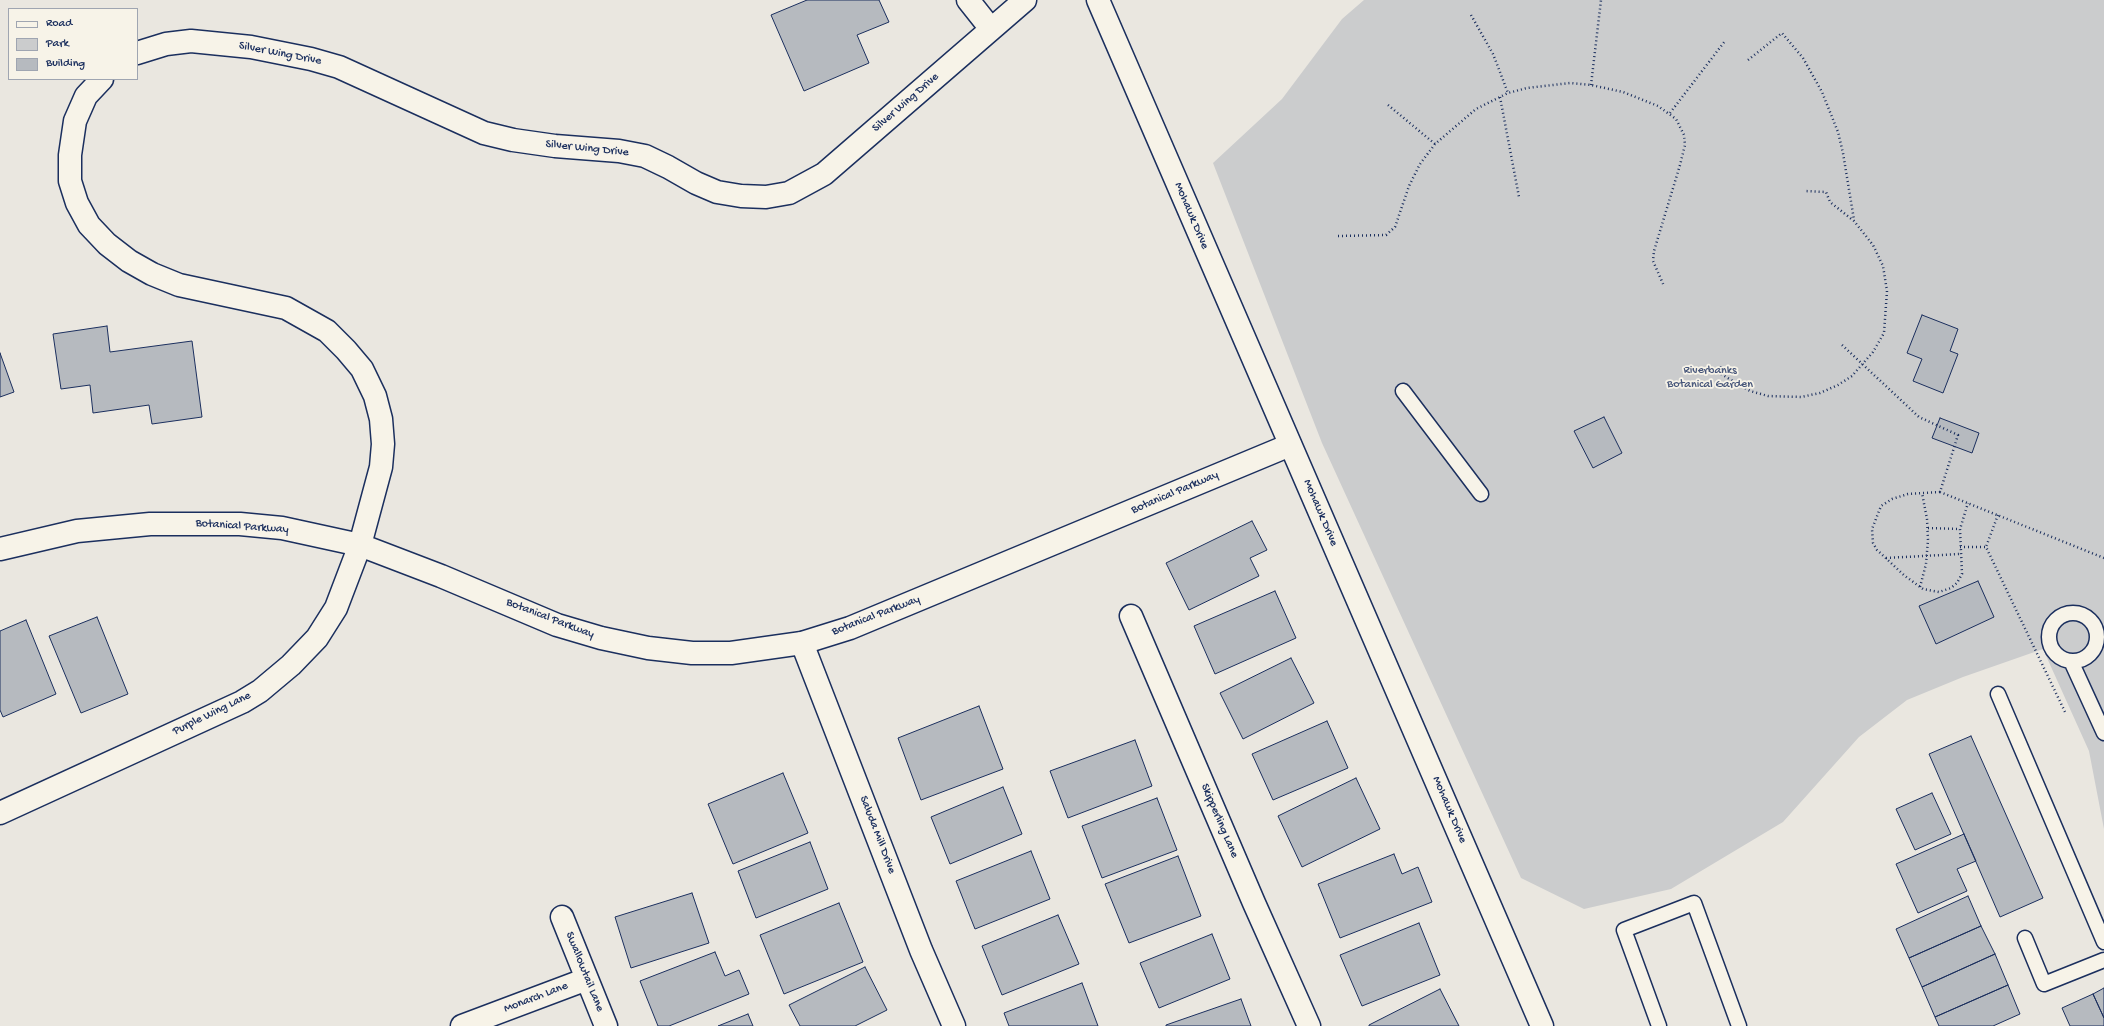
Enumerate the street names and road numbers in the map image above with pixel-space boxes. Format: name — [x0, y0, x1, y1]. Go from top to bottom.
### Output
street label: Silver Wing Drive — [238, 39, 322, 69]
street label: Silver Wing Drive — [870, 70, 942, 136]
street label: Silver Wing Drive — [545, 137, 629, 161]
street label: Mohawk Drive — [1170, 180, 1212, 252]
street label: Botanical Parkway — [1129, 468, 1221, 518]
street label: Mohawk Drive — [1299, 477, 1341, 549]
street label: Botanical Parkway — [195, 517, 289, 537]
street label: Botanical Parkway — [830, 593, 922, 639]
street label: Botanical Parkway — [504, 596, 596, 642]
street label: Purple Wing Lane — [171, 689, 253, 739]
street label: Mohawk Drive — [1428, 774, 1470, 846]
street label: Skipperling Lane — [1197, 782, 1241, 860]
street label: Saluda Mill Drive — [856, 794, 898, 876]
street label: Swallowtail Lane — [561, 930, 607, 1014]
street label: Monarch Lane — [502, 979, 570, 1017]

